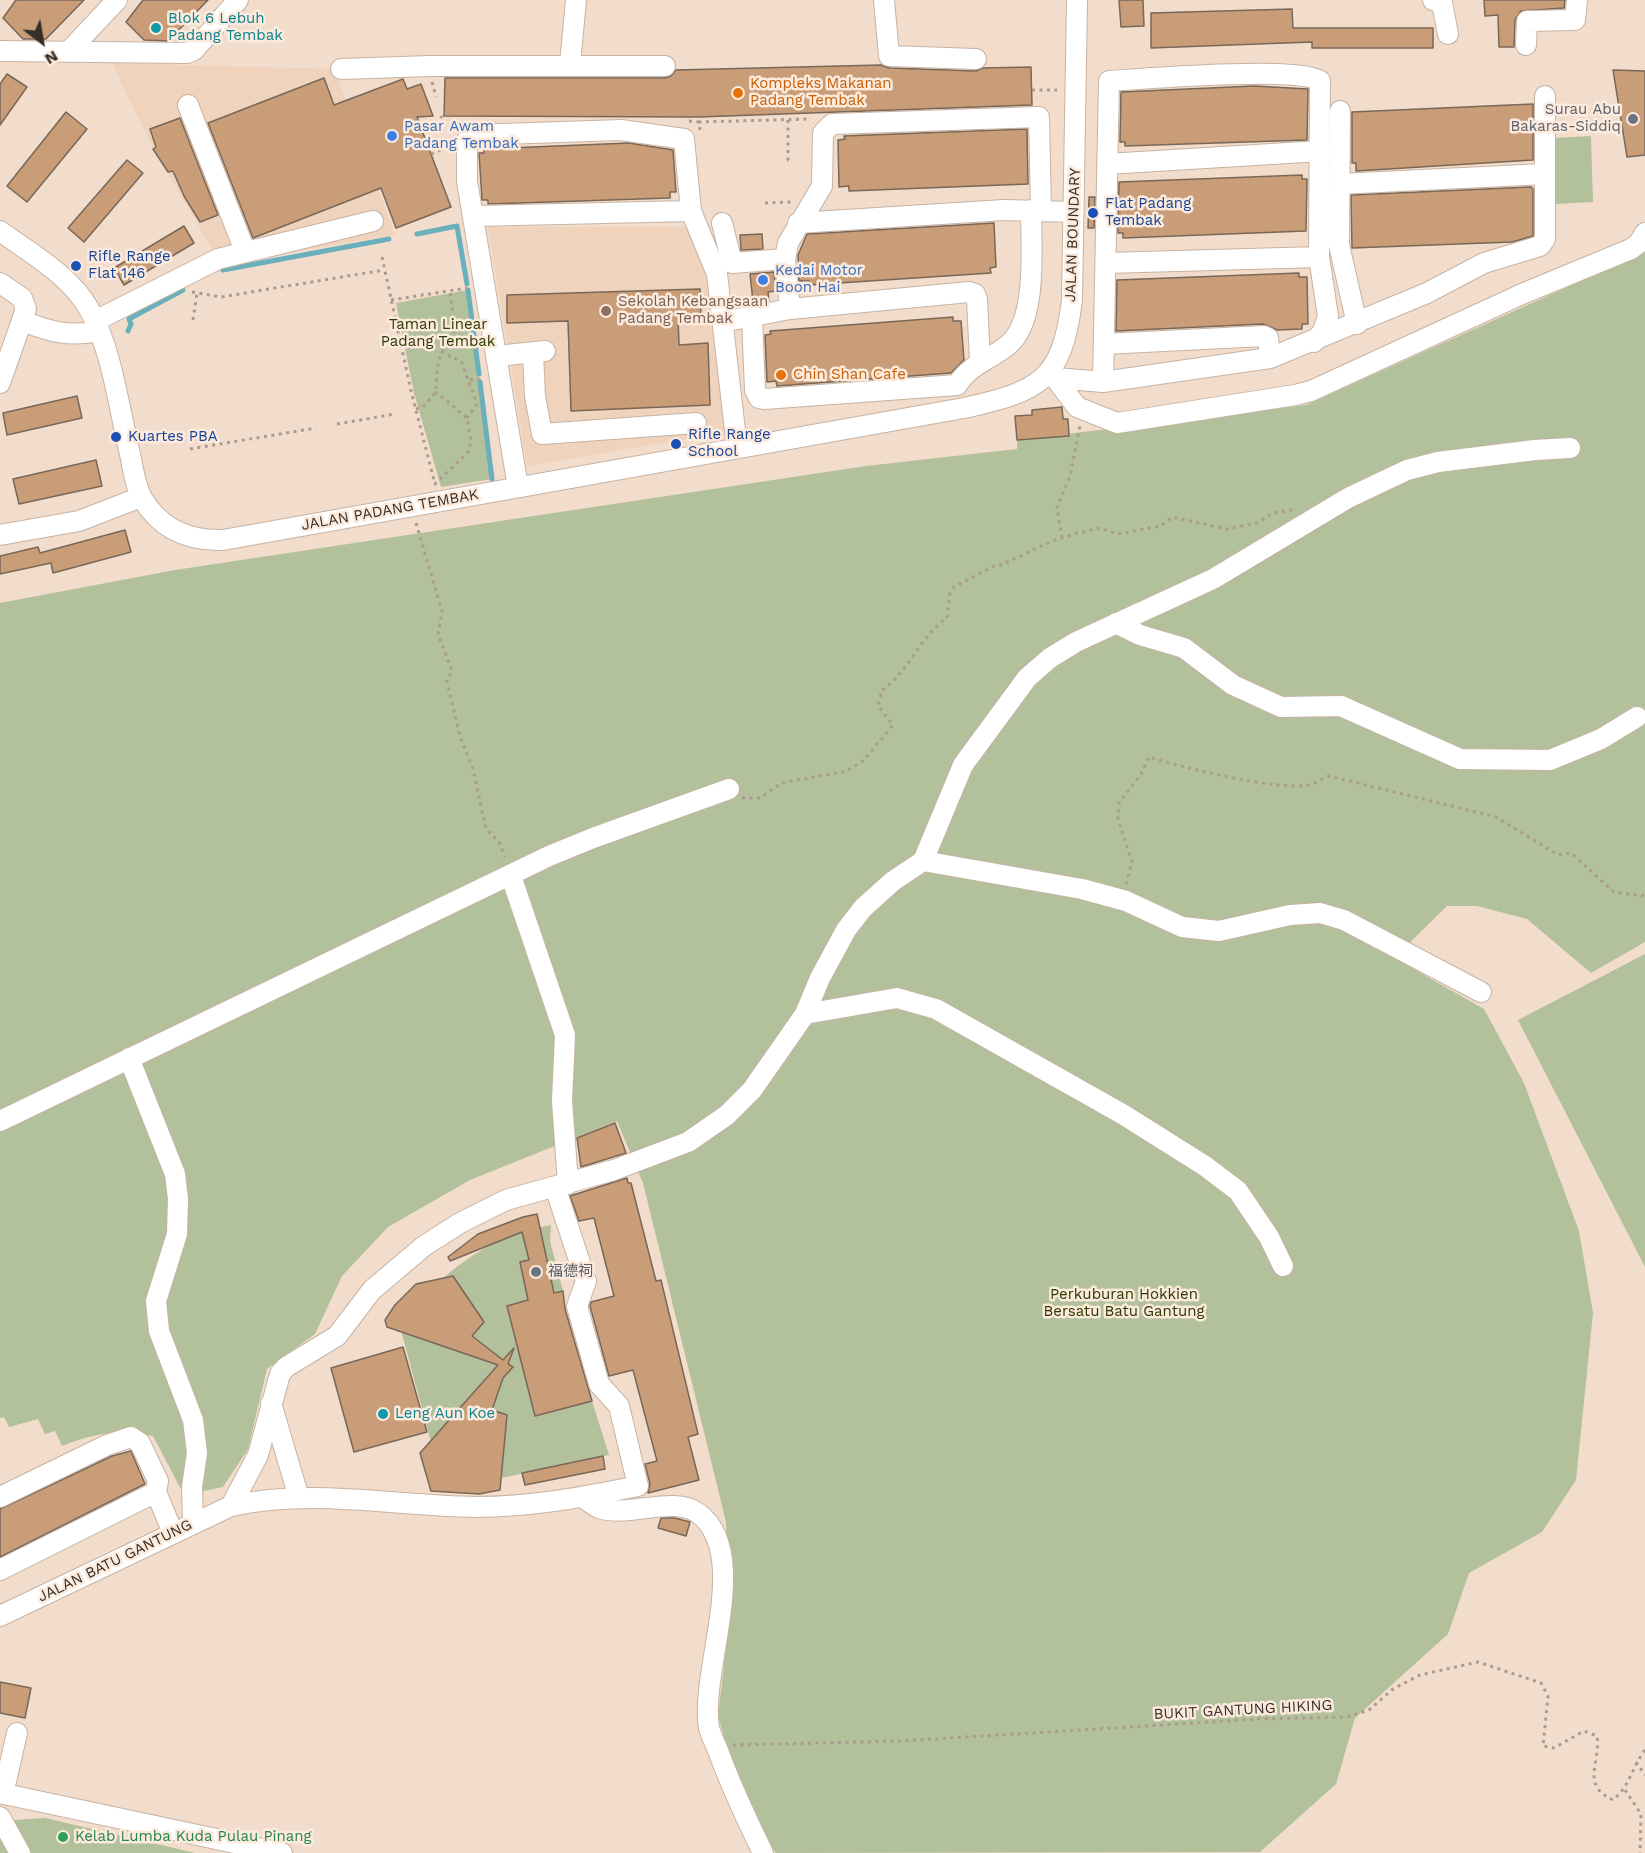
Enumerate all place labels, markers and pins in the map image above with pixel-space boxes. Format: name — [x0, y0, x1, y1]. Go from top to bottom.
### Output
place label: Blok 6 Lebuh Padang Tembak — [168, 10, 283, 45]
marker: Blok 6 Lebuh Padang Tembak — [149, 21, 163, 35]
place label: Kompleks Makanan Padang Tembak — [750, 75, 892, 110]
marker: Kompleks Makanan Padang Tembak — [731, 86, 745, 100]
place label: Surau Abu Bakaras-Siddiq — [1511, 101, 1621, 136]
marker: Surau Abu Bakaras-Siddiq — [1626, 112, 1640, 126]
place label: Pasar Awam Padang Tembak — [404, 118, 519, 153]
marker: Pasar Awam Padang Tembak — [385, 129, 399, 143]
place label: Flat Padang Tembak — [1105, 195, 1191, 230]
marker: Flat Padang Tembak — [1086, 206, 1100, 220]
place label: Rifle Range Flat 146 — [88, 248, 171, 283]
marker: Rifle Range Flat 146 — [69, 259, 83, 273]
place label: Kedai Motor Boon Hai — [775, 262, 863, 297]
marker: Kedai Motor Boon Hai — [756, 273, 770, 287]
place label: Sekolah Kebangsaan Padang Tembak — [618, 293, 768, 328]
marker: Sekolah Kebangsaan Padang Tembak — [599, 304, 613, 318]
place label: Chin Shan Cafe — [793, 366, 906, 384]
marker: Chin Shan Cafe — [774, 368, 788, 382]
place label: Rifle Range School — [688, 426, 771, 461]
place label: Kuartes PBA — [128, 428, 218, 446]
marker: Kuartes PBA — [109, 430, 123, 444]
marker: Rifle Range School — [669, 437, 683, 451]
place label: 福德祠 — [548, 1263, 593, 1281]
marker: 福德祠 — [529, 1265, 543, 1279]
place label: Leng Aun Koe — [395, 1405, 495, 1423]
marker: Leng Aun Koe — [376, 1407, 390, 1421]
place label: Kelab Lumba Kuda Pulau Pinang — [75, 1828, 312, 1846]
marker: Kelab Lumba Kuda Pulau Pinang — [56, 1830, 70, 1844]

